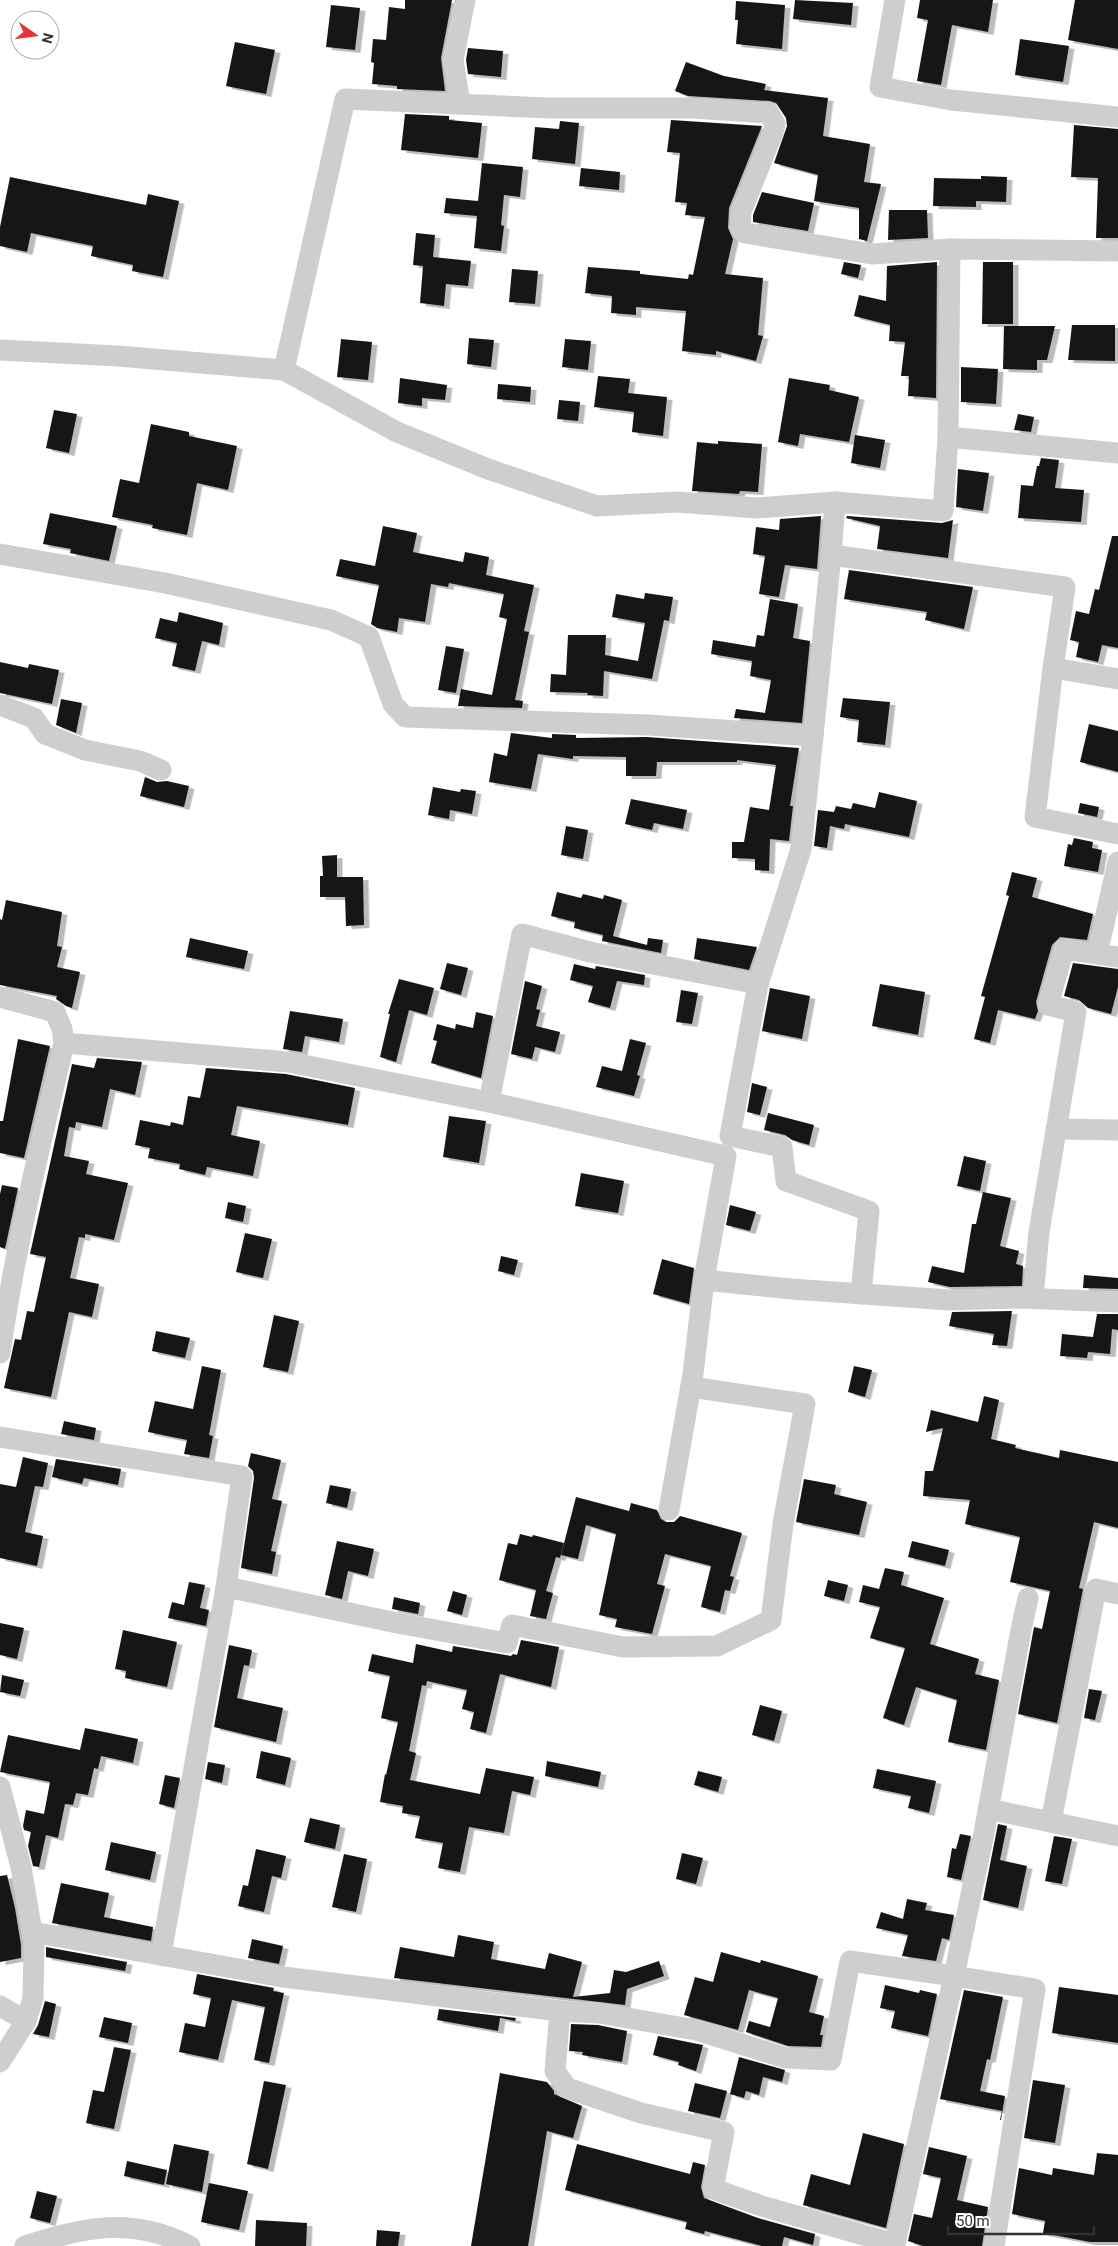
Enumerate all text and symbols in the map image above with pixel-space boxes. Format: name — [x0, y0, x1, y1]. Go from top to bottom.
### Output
north arrow — [10, 10, 60, 60]
text: N — [39, 31, 57, 45]
scale bar — [948, 2204, 1094, 2236]
text: 50 m — [956, 2212, 990, 2230]

